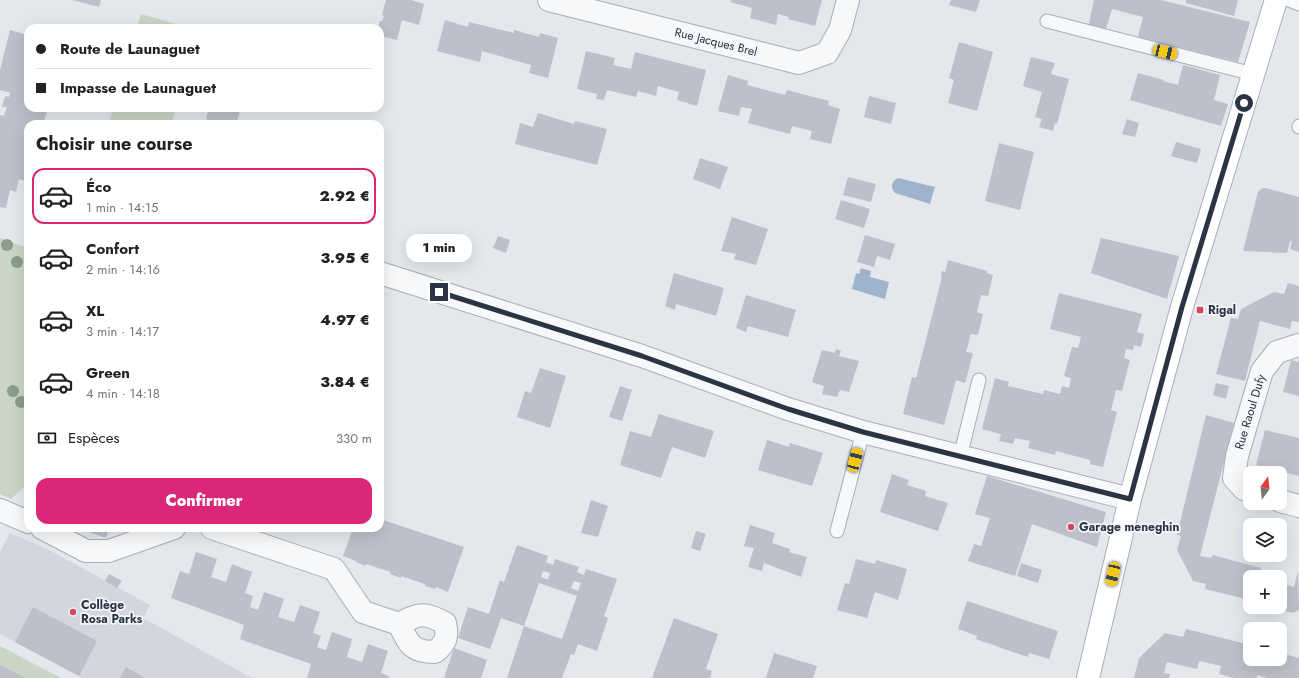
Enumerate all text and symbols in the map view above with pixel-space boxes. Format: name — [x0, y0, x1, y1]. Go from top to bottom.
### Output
street label: Rue Jacques Brel — [673, 23, 759, 61]
text: Route de Launaguet — [60, 38, 200, 60]
car — [1152, 43, 1178, 61]
text: Impasse de Launaguet — [60, 77, 216, 99]
route start — [1235, 94, 1253, 112]
text: Choisir une course — [36, 131, 193, 157]
text: Éco — [86, 176, 111, 198]
icon: car — [38, 178, 74, 214]
text: 2.92 € — [319, 185, 370, 207]
text: 1 min · 14:15 — [86, 198, 158, 217]
callout: 1 min — [406, 234, 472, 262]
text: Confort — [86, 238, 139, 260]
text: 1 min — [423, 238, 455, 257]
icon: car — [38, 240, 74, 276]
text: 3.95 € — [320, 247, 370, 269]
text: 2 min · 14:16 — [86, 260, 160, 279]
route end — [430, 283, 448, 301]
text: XL — [86, 300, 104, 322]
place label: Rigal — [1208, 301, 1236, 319]
icon: car — [38, 302, 74, 338]
marker: Rigal — [1195, 305, 1205, 315]
text: 4.97 € — [320, 309, 370, 331]
text: 3 min · 14:17 — [86, 322, 159, 341]
text: Green — [86, 362, 130, 384]
icon: car — [38, 364, 74, 400]
text: 3.84 € — [320, 371, 370, 393]
street label: Rue Raoul Dufy — [1230, 372, 1270, 452]
text: 4 min · 14:18 — [86, 384, 160, 403]
icon: cash — [36, 427, 58, 449]
text: Espèces — [68, 427, 120, 449]
text: 330 m — [336, 429, 372, 448]
car — [846, 447, 864, 473]
north arrow — [1243, 466, 1287, 510]
map controls — [1243, 466, 1287, 666]
button: Confirmer — [36, 478, 372, 524]
place label: Garage meneghin — [1079, 518, 1179, 536]
button: layers — [1243, 518, 1287, 562]
marker: Garage meneghin — [1066, 522, 1076, 532]
car — [1104, 561, 1122, 587]
button: + — [1243, 570, 1287, 614]
place label: Collège Rosa Parks — [81, 596, 143, 628]
marker: Collège Rosa Parks — [68, 607, 78, 617]
button: − — [1243, 622, 1287, 666]

